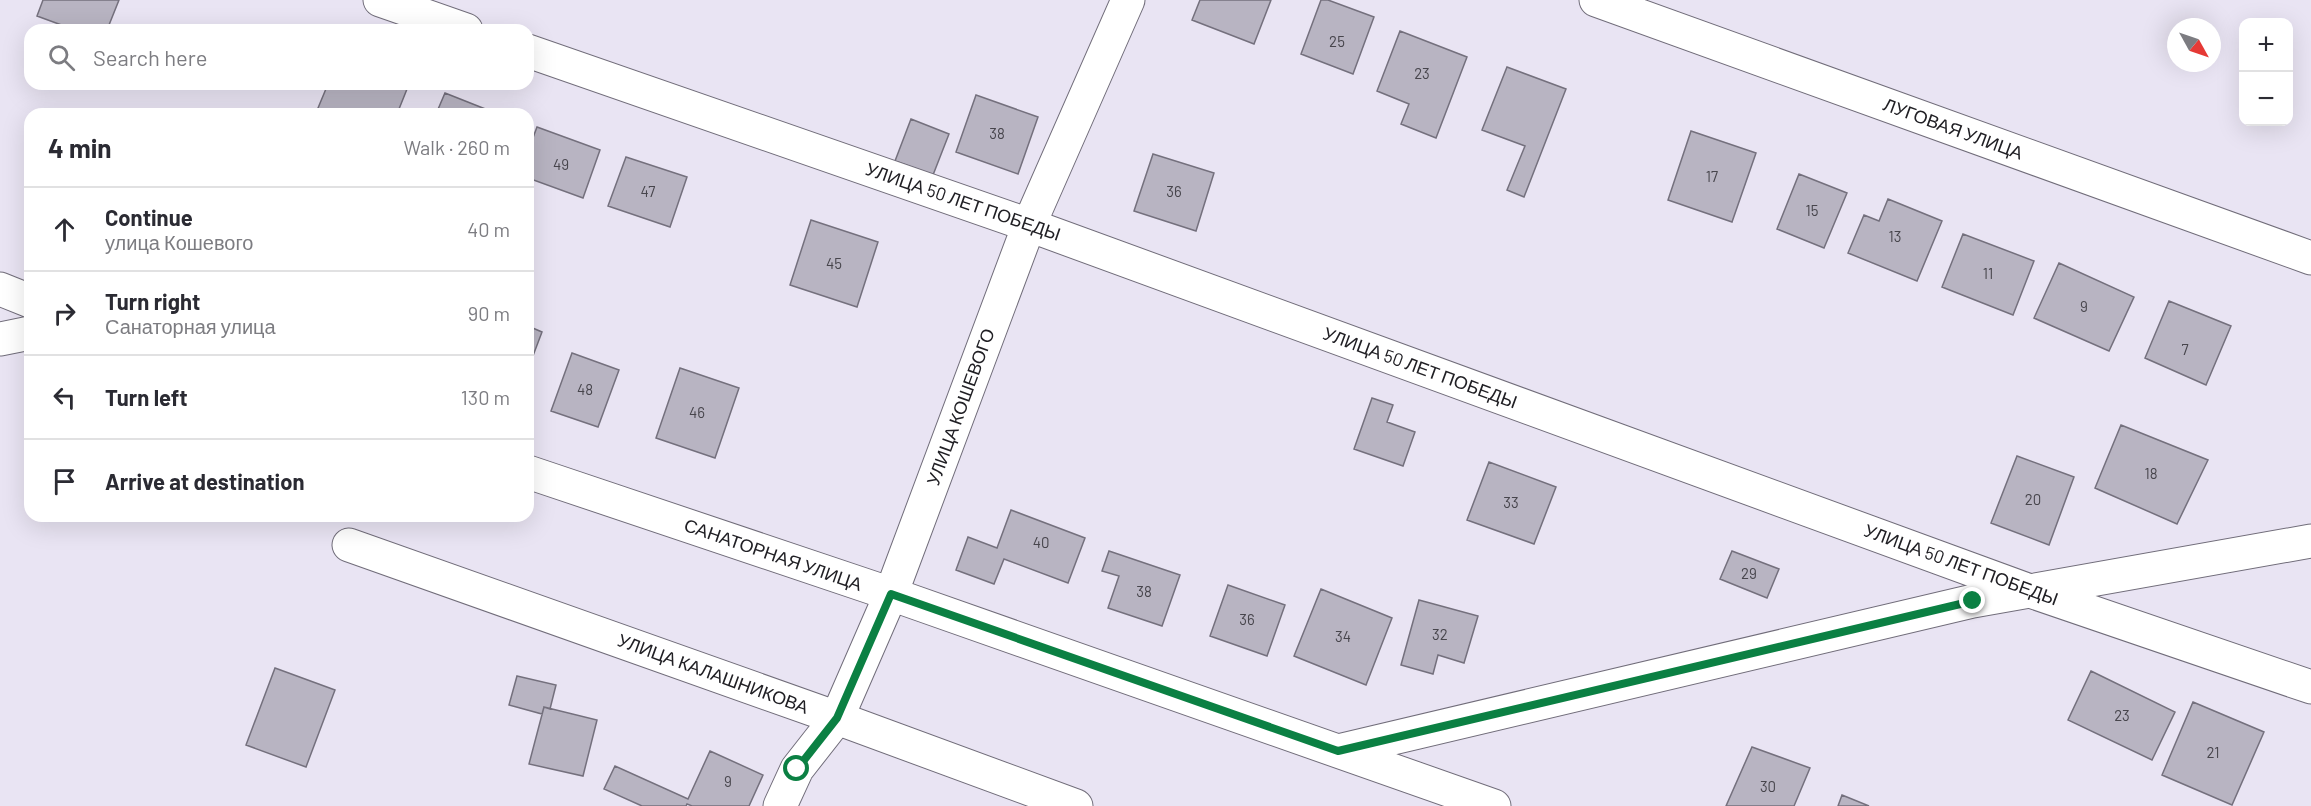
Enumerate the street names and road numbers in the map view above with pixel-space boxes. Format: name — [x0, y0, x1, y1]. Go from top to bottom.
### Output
street label: ЛУГОВАЯ УЛИЦА — [1881, 93, 2026, 164]
street label: УЛИЦА 50 ЛЕТ ПОБЕДЫ — [863, 157, 1064, 245]
street label: УЛИЦА 50 ЛЕТ ПОБЕДЫ — [1320, 322, 1520, 412]
street label: УЛИЦА КОШЕВОГО — [921, 325, 999, 488]
street label: САНАТОРНАЯ УЛИЦА — [681, 513, 865, 595]
street label: УЛИЦА 50 ЛЕТ ПОБЕДЫ — [1861, 519, 2061, 609]
street label: УЛИЦА КАЛАШНИКОВА — [615, 628, 812, 718]

